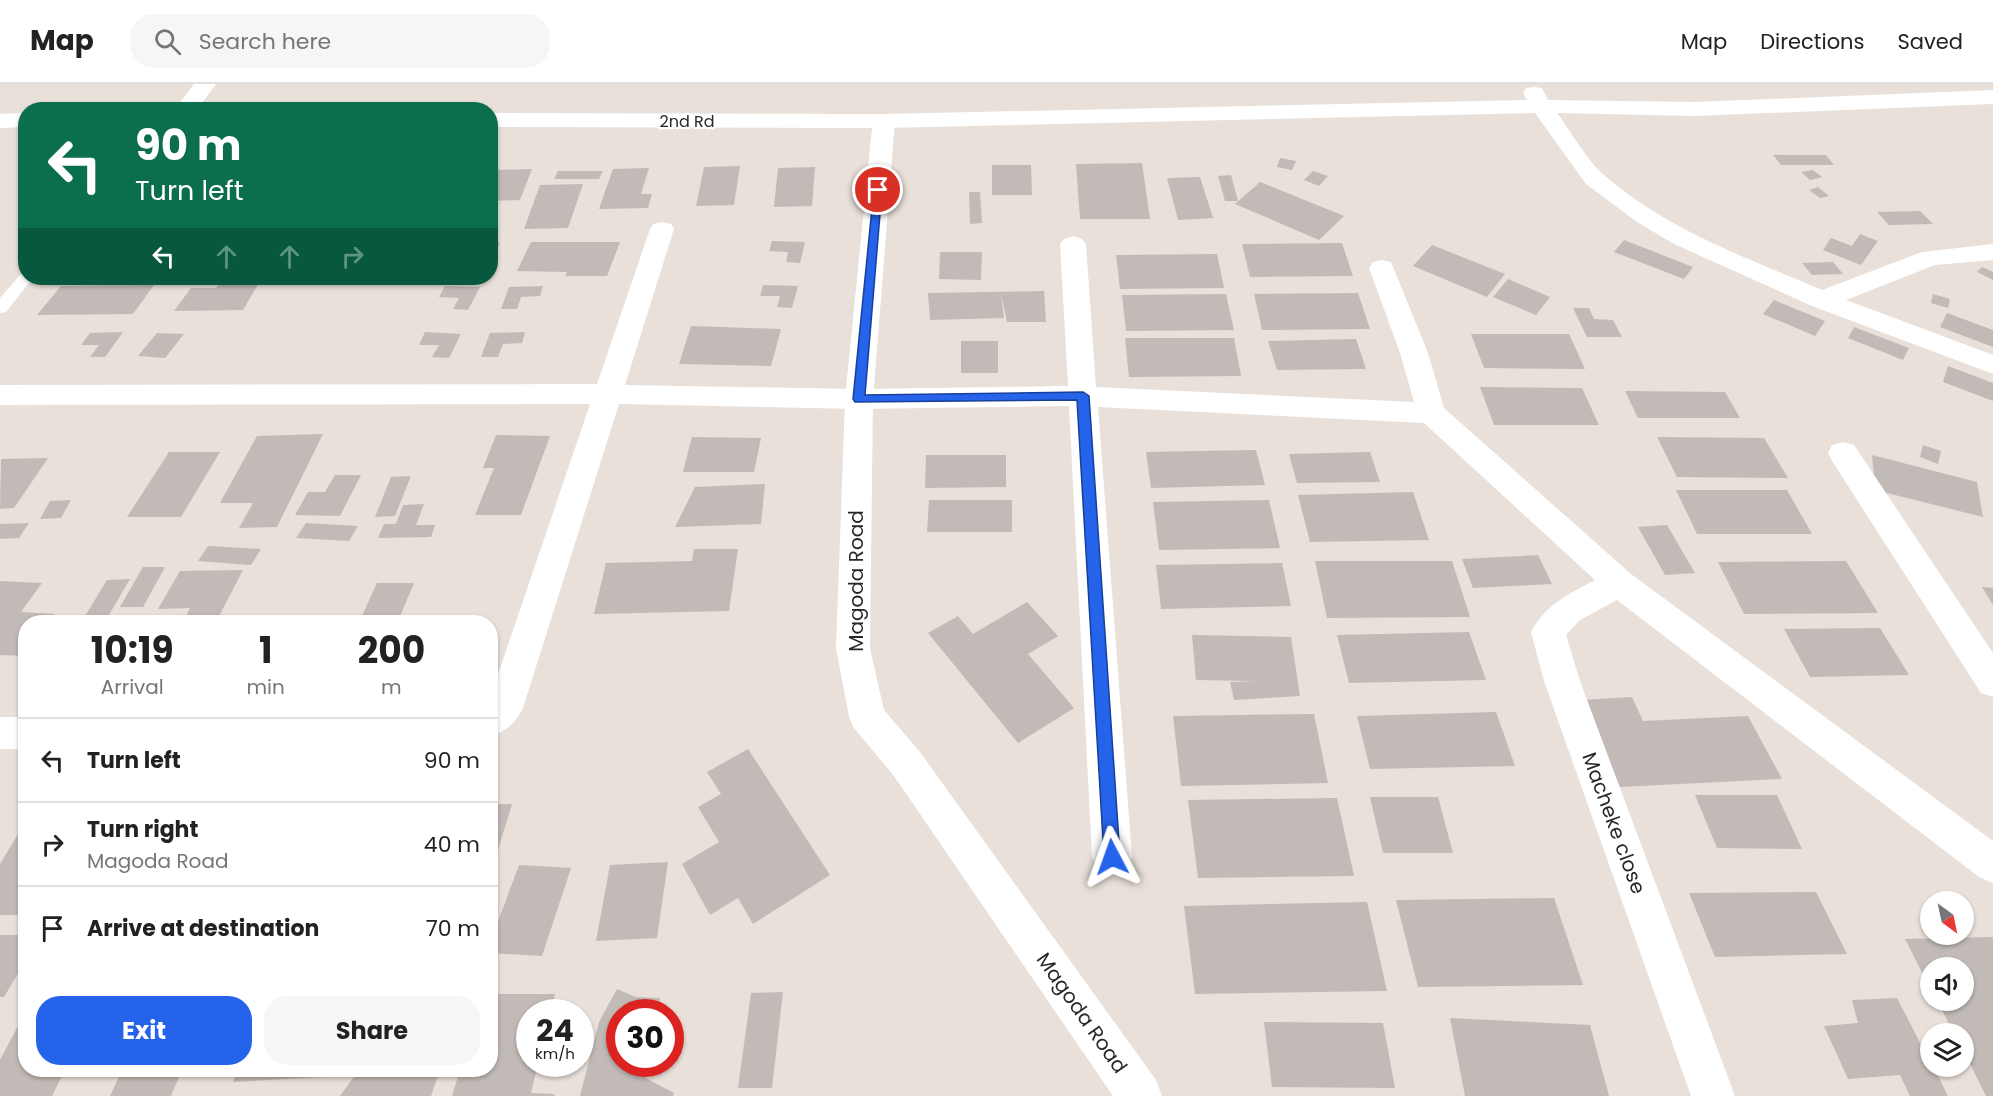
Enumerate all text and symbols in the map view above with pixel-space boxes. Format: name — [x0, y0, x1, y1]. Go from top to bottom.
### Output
search box — [130, 14, 550, 68]
text: Map — [30, 21, 94, 60]
icon: search — [151, 25, 184, 58]
text: Search here — [199, 26, 331, 57]
text: Map — [1681, 27, 1727, 56]
text: Directions — [1760, 27, 1864, 56]
text: Saved — [1897, 27, 1963, 56]
street label: 2nd Rd — [659, 110, 715, 133]
text: 90 m — [135, 116, 242, 175]
icon: left — [36, 126, 114, 204]
pin — [852, 164, 903, 215]
text: Turn left — [135, 172, 244, 209]
icon: arrive — [861, 173, 894, 206]
icon: left — [147, 240, 180, 273]
icon: ahead — [210, 240, 243, 273]
icon: ahead — [273, 240, 306, 273]
icon: right — [336, 240, 369, 273]
street label: Magoda Road — [842, 510, 870, 652]
text: 10:19 — [91, 625, 174, 676]
text: 1 — [259, 625, 272, 676]
text: 200 — [358, 625, 425, 676]
text: Arrival — [101, 673, 164, 701]
text: min — [247, 673, 285, 701]
text: m — [381, 673, 402, 701]
icon: left — [36, 744, 69, 777]
text: Turn left — [87, 745, 181, 776]
text: 90 m — [424, 745, 480, 776]
street label: Macheke close — [1575, 748, 1653, 898]
text: Turn right — [87, 814, 198, 845]
position arrow — [1080, 825, 1144, 889]
icon: right — [36, 828, 69, 861]
text: 40 m — [424, 829, 480, 860]
text: Magoda Road — [87, 847, 228, 875]
north arrow — [1920, 891, 1974, 945]
map controls — [1920, 891, 1974, 1077]
icon: arrive — [36, 912, 69, 945]
text: Arrive at destination — [87, 913, 319, 944]
text: 70 m — [426, 913, 480, 944]
street label: Magoda Road — [1030, 947, 1134, 1079]
button: sound — [1920, 957, 1974, 1011]
button: Exit — [36, 996, 252, 1065]
button: Share — [264, 996, 480, 1065]
speed limit sign: 30 — [606, 999, 684, 1077]
text: 24 — [536, 1009, 574, 1052]
button: layers — [1920, 1023, 1974, 1077]
text: km/h — [535, 1043, 575, 1064]

